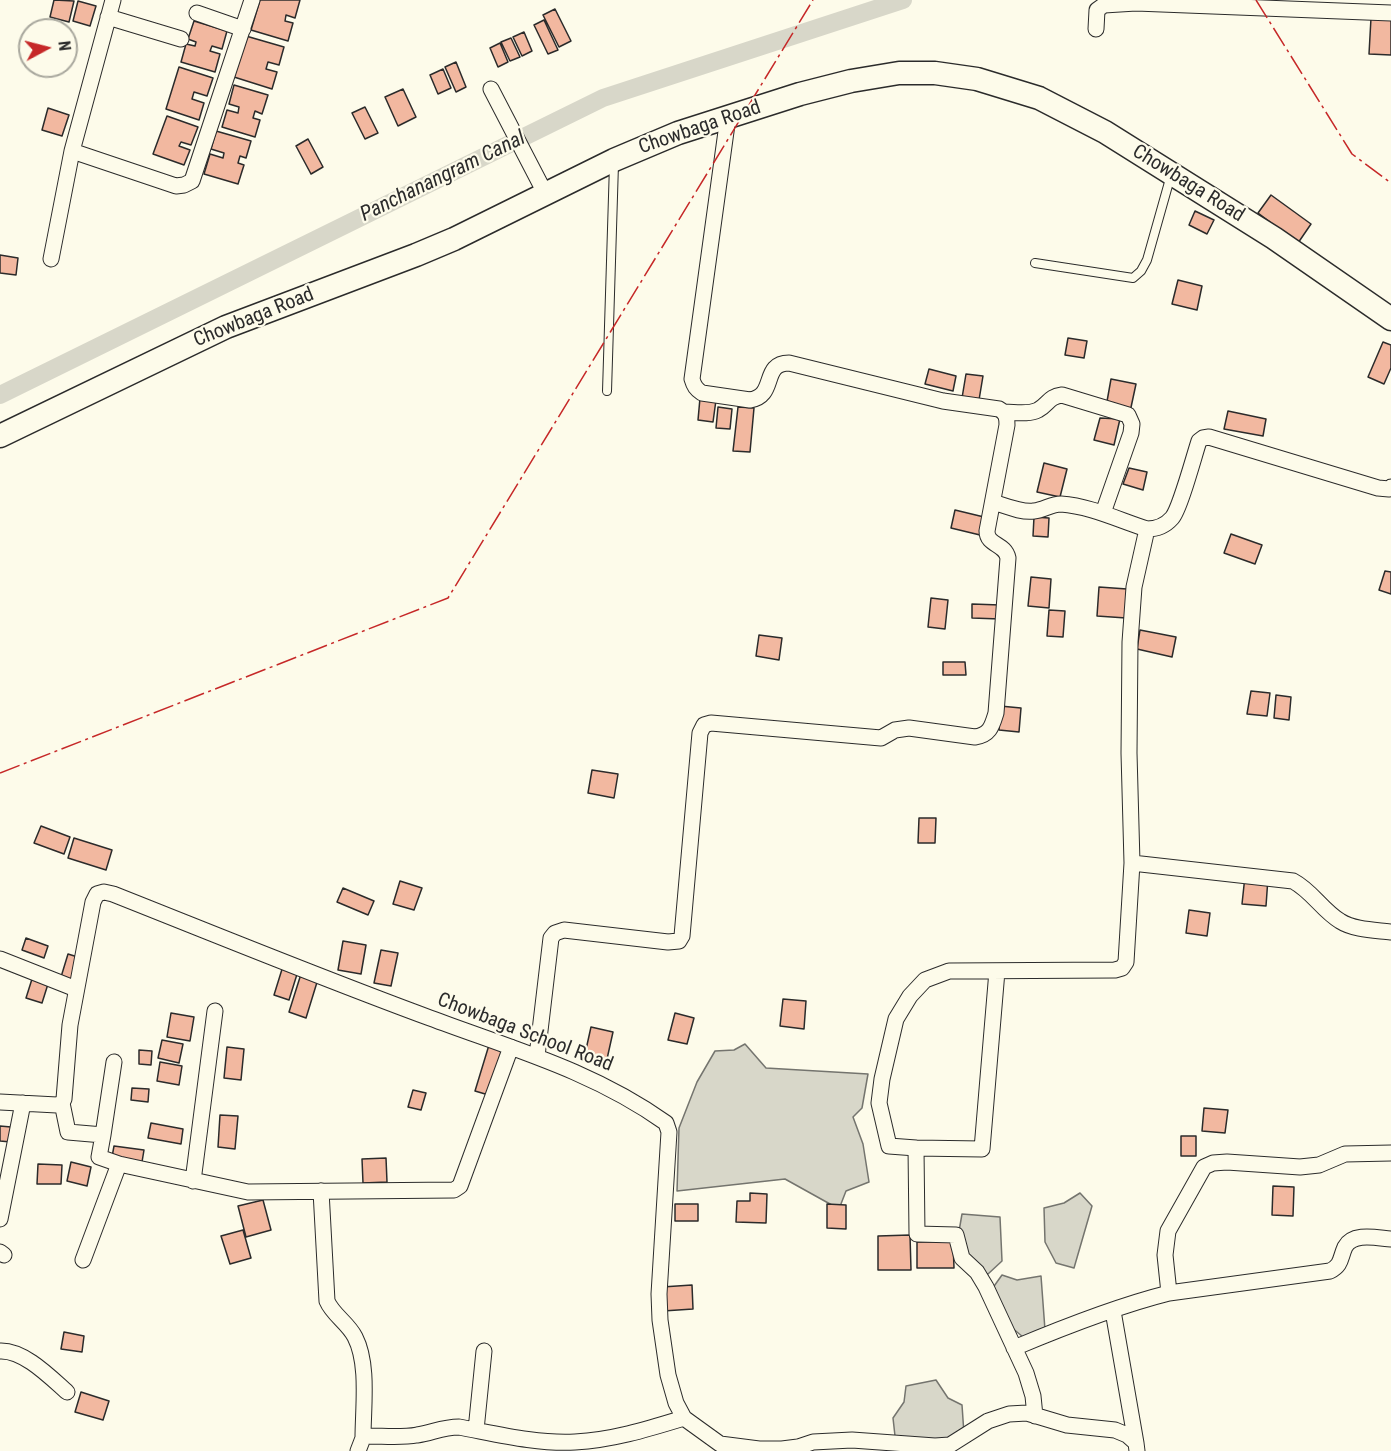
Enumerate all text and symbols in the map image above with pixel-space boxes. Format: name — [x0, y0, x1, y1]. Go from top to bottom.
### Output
north arrow — [18, 18, 78, 78]
text: N — [54, 40, 74, 52]
street label: Chowbaga Road — [636, 96, 764, 160]
water label: Panchanangram Canal — [356, 126, 530, 228]
street label: Chowbaga Road — [1128, 140, 1248, 228]
street label: Chowbaga Road — [190, 283, 318, 353]
street label: Chowbaga School Road — [434, 988, 616, 1078]

